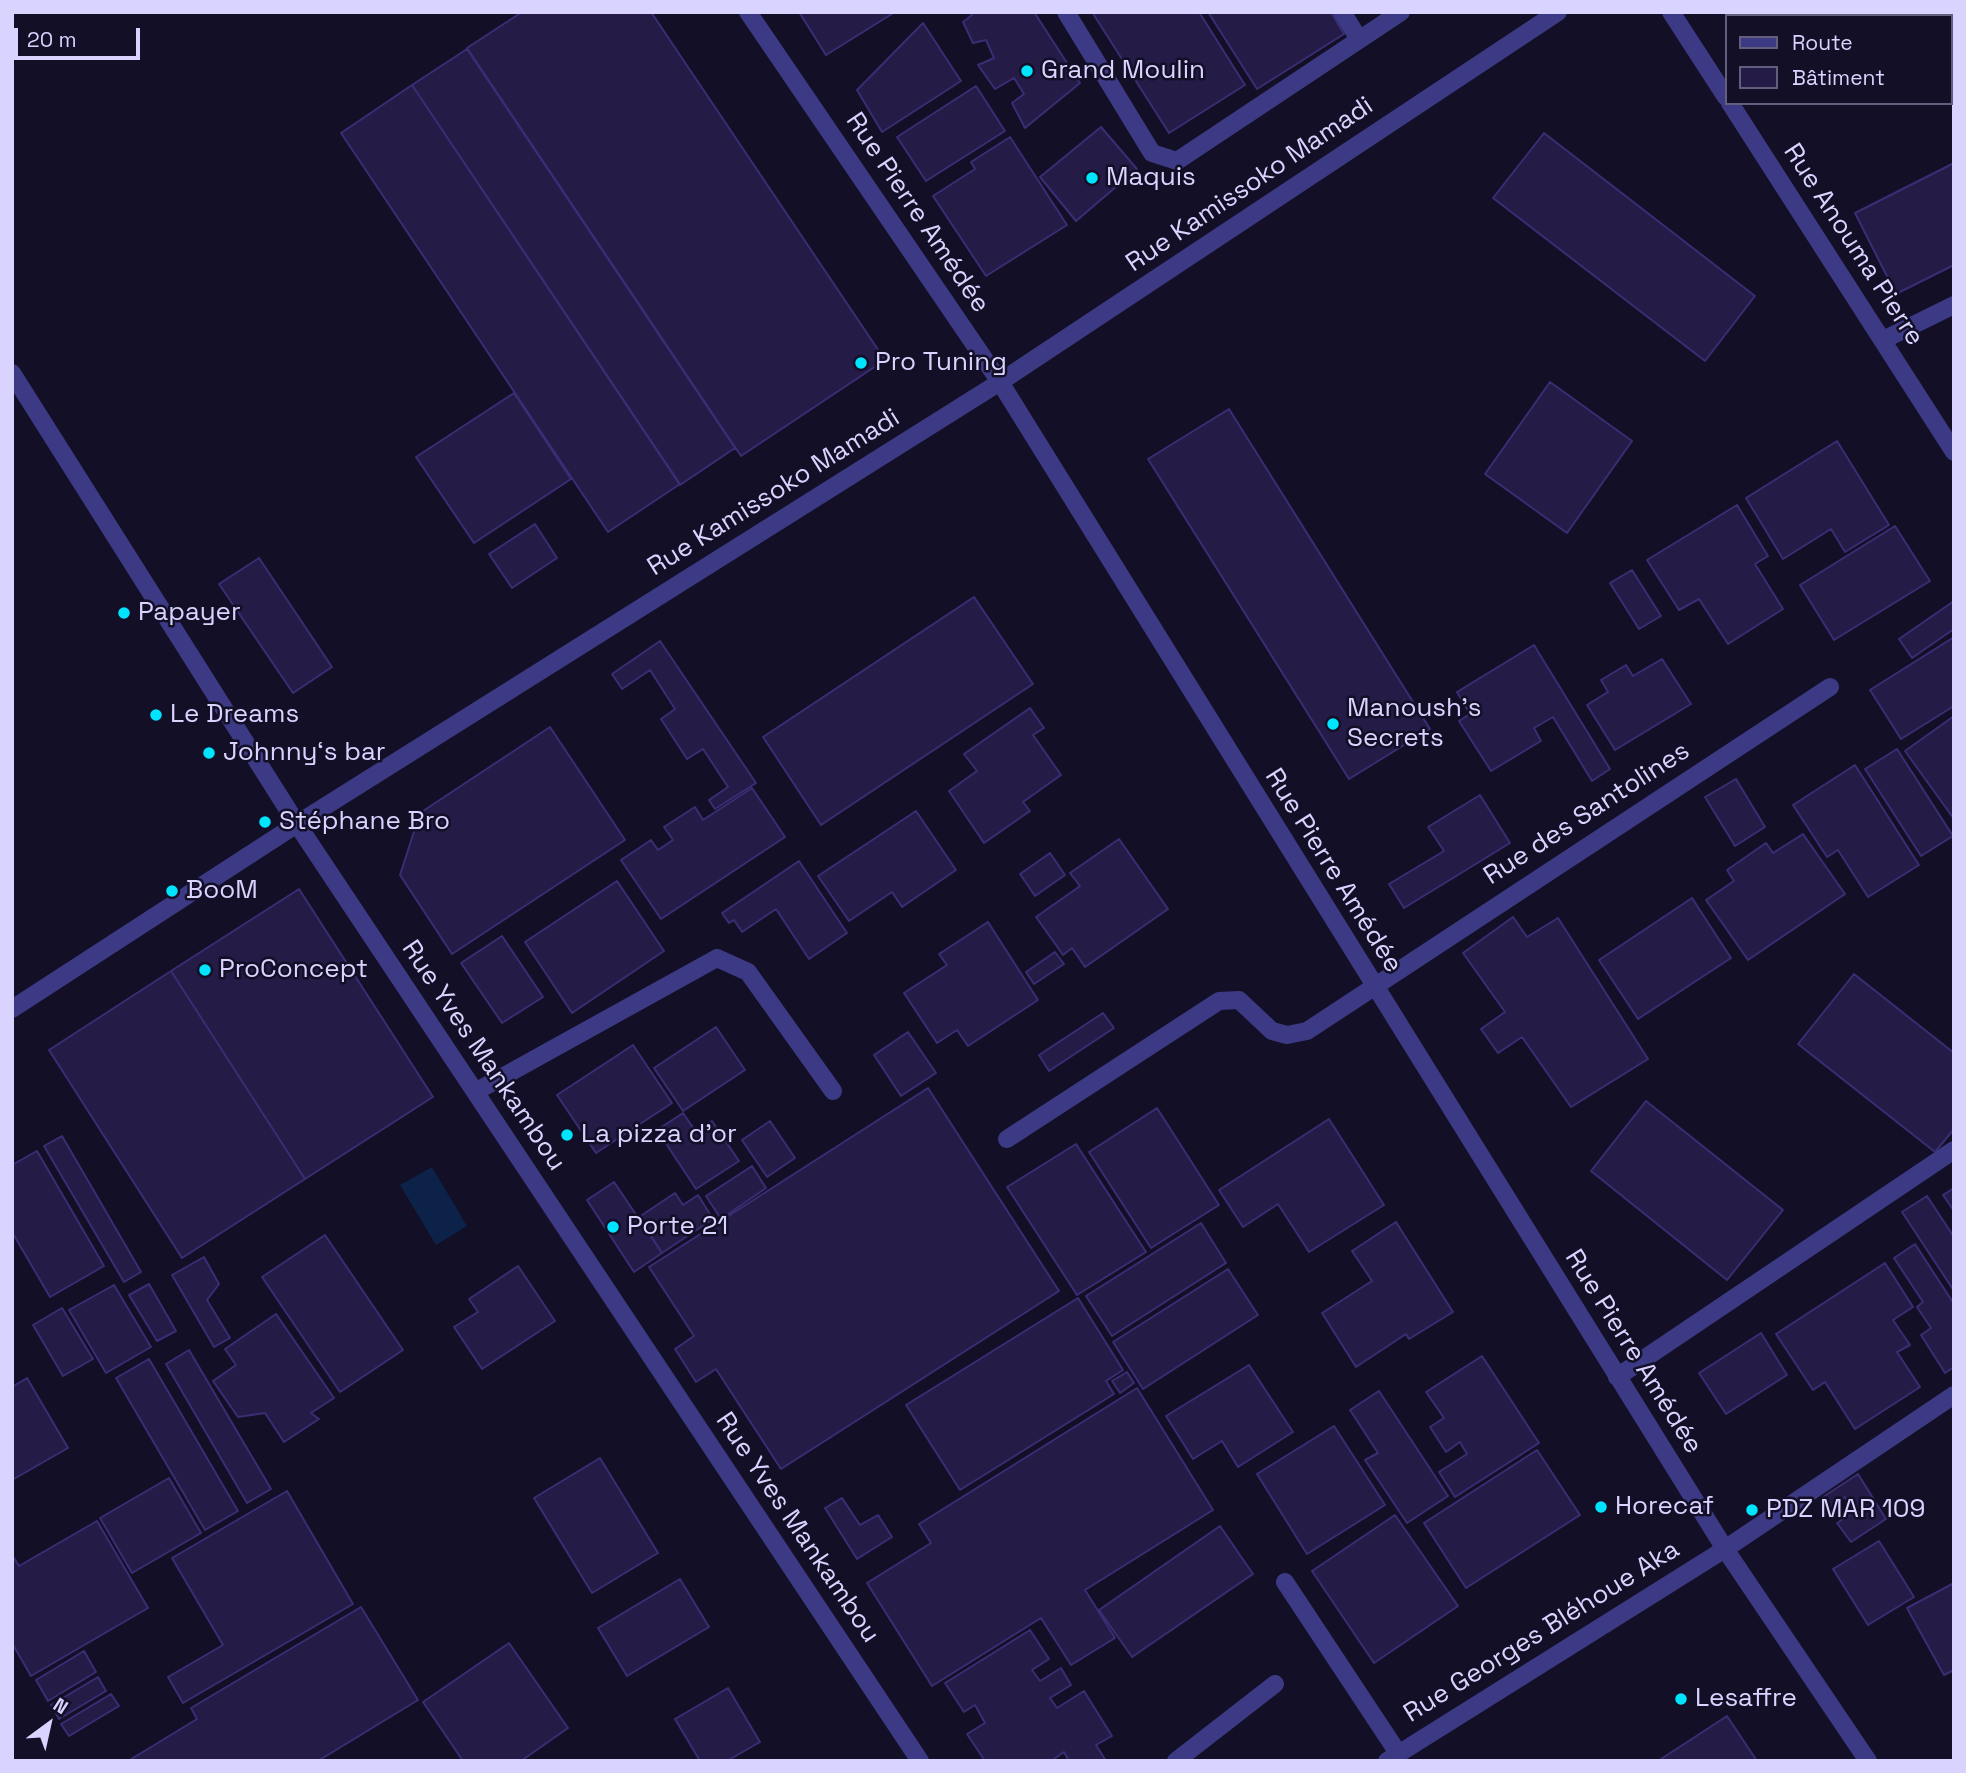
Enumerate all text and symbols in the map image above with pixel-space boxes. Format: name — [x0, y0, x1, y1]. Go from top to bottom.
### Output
scale bar — [18, 14, 144, 58]
legend — [1724, 14, 1952, 105]
text: 20 m — [27, 26, 77, 53]
text: Route — [1792, 29, 1853, 56]
place label: Grand Moulin — [1041, 55, 1205, 87]
marker: Grand Moulin — [1019, 63, 1035, 79]
text: Bâtiment — [1792, 64, 1885, 91]
street label: Rue Kamissoko Mamadi — [1121, 91, 1379, 279]
street label: Rue Pierre Amédée — [838, 107, 996, 319]
street label: Rue Anouma Pierre — [1776, 138, 1930, 352]
place label: Maquis — [1106, 162, 1196, 194]
marker: Maquis — [1084, 170, 1100, 186]
place label: Pro Tuning — [875, 347, 1007, 379]
marker: Pro Tuning — [853, 355, 869, 371]
street label: Rue Kamissoko Mamadi — [642, 403, 906, 583]
place label: Papayer — [138, 597, 241, 629]
marker: Papayer — [116, 605, 132, 621]
place label: Manoush’s Secrets — [1347, 693, 1481, 754]
place label: Le Dreams — [170, 699, 299, 731]
marker: Le Dreams — [148, 707, 164, 723]
marker: Manoush’s Secrets — [1325, 716, 1341, 732]
street label: Rue des Santolines — [1478, 736, 1696, 892]
place label: Johnny‘s bar — [223, 737, 386, 769]
marker: Johnny‘s bar — [201, 745, 217, 761]
street label: Rue Pierre Amédée — [1258, 763, 1408, 979]
place label: Stéphane Bro — [279, 806, 450, 838]
marker: Stéphane Bro — [257, 814, 273, 830]
place label: BooM — [186, 875, 258, 907]
marker: BooM — [164, 883, 180, 899]
street label: Rue Yves Mankambou — [394, 935, 572, 1177]
place label: ProConcept — [219, 954, 368, 986]
marker: ProConcept — [197, 962, 213, 978]
place label: La pizza d’or — [581, 1119, 737, 1151]
marker: La pizza d’or — [559, 1127, 575, 1143]
place label: Porte 21 — [627, 1211, 728, 1243]
marker: Porte 21 — [605, 1219, 621, 1235]
street label: Rue Pierre Amédée — [1558, 1244, 1708, 1460]
street label: Rue Yves Mankambou — [708, 1407, 886, 1649]
place label: Horecaf — [1615, 1491, 1714, 1523]
place label: PDZ MAR 109 — [1766, 1494, 1925, 1526]
marker: Horecaf — [1593, 1499, 1609, 1515]
marker: PDZ MAR 109 — [1744, 1502, 1760, 1518]
street label: Rue Georges Bléhoue Aka — [1399, 1534, 1685, 1730]
place label: Lesaffre — [1695, 1683, 1797, 1715]
north arrow — [14, 1689, 84, 1759]
marker: Lesaffre — [1673, 1691, 1689, 1707]
text: N — [49, 1692, 73, 1720]

